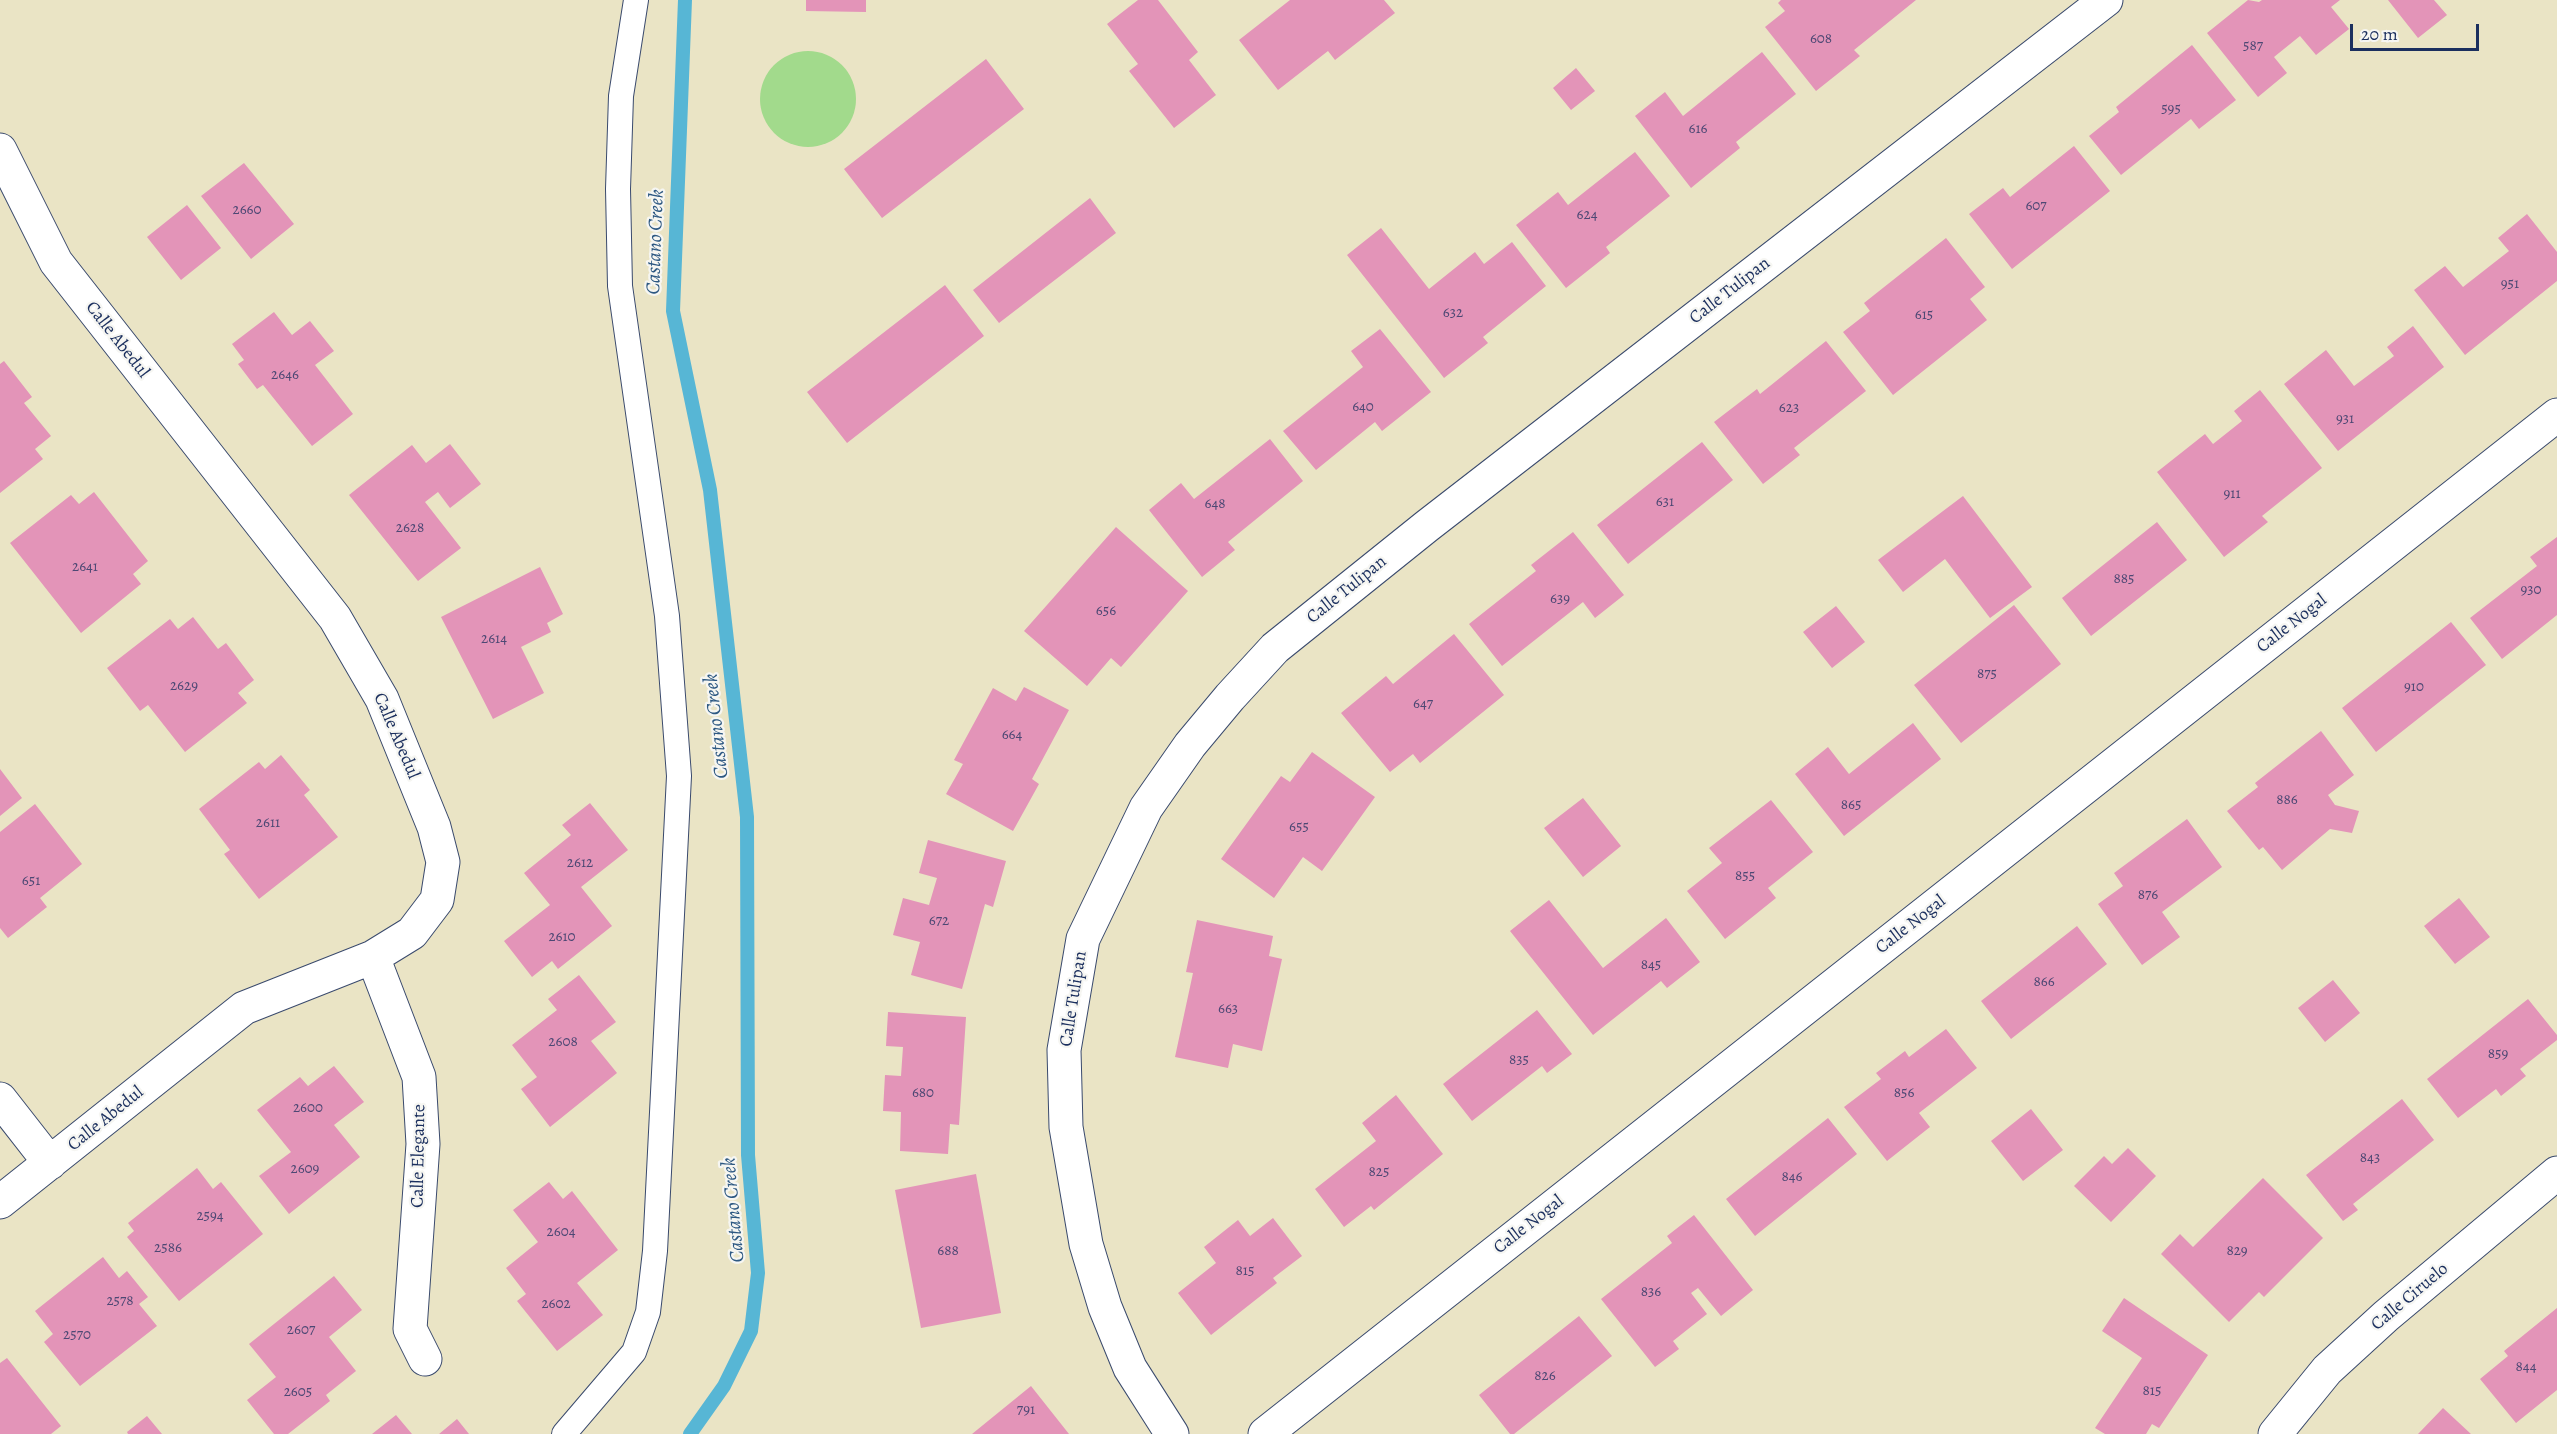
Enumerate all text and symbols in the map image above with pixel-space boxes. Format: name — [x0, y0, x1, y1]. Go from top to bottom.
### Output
scale bar — [2353, 12, 2482, 50]
text: 20 m — [2361, 22, 2398, 46]
house number: 608 — [1810, 30, 1832, 48]
house number: 587 — [2243, 37, 2263, 55]
house number: 595 — [2161, 100, 2181, 118]
house number: 616 — [1689, 120, 1707, 138]
water label: Castano Creek — [642, 189, 670, 295]
house number: 607 — [2025, 197, 2047, 215]
house number: 2660 — [233, 201, 261, 219]
house number: 624 — [1577, 206, 1597, 224]
street label: Calle Tulipan — [1685, 253, 1775, 329]
house number: 951 — [2501, 275, 2519, 293]
street label: Calle Abedul — [80, 297, 154, 383]
house number: 632 — [1443, 304, 1463, 322]
house number: 615 — [1915, 306, 1933, 324]
house number: 2646 — [271, 366, 299, 384]
house number: 640 — [1352, 398, 1374, 416]
house number: 623 — [1779, 399, 1799, 417]
house number: 931 — [2336, 410, 2354, 428]
house number: 911 — [2223, 485, 2241, 503]
house number: 631 — [1656, 493, 1674, 511]
house number: 648 — [1205, 495, 1225, 513]
house number: 2628 — [396, 519, 424, 537]
street label: Calle Tulipan — [1303, 551, 1391, 629]
house number: 2641 — [72, 558, 98, 576]
house number: 885 — [2114, 570, 2134, 588]
house number: 930 — [2520, 581, 2542, 599]
house number: 639 — [1550, 590, 1570, 608]
street label: Calle Nogal — [2253, 590, 2331, 658]
house number: 656 — [1096, 602, 1116, 620]
house number: 2614 — [481, 630, 507, 648]
house number: 875 — [1977, 665, 1997, 683]
water label: Castano Creek — [700, 672, 734, 780]
house number: 2629 — [170, 677, 198, 695]
house number: 910 — [2404, 678, 2424, 696]
street label: Calle Abedul — [368, 690, 424, 782]
house number: 647 — [1413, 695, 1433, 713]
house number: 664 — [1002, 726, 1022, 744]
house number: 886 — [2276, 791, 2298, 809]
house number: 865 — [1841, 796, 1861, 814]
house number: 2611 — [256, 814, 280, 832]
house number: 655 — [1289, 818, 1309, 836]
house number: 2612 — [567, 854, 593, 872]
house number: 855 — [1735, 867, 1755, 885]
house number: 651 — [22, 872, 40, 890]
house number: 876 — [2138, 886, 2158, 904]
street label: Calle Nogal — [1872, 891, 1950, 959]
house number: 672 — [929, 912, 949, 930]
house number: 2610 — [548, 928, 576, 946]
street label: Calle Tulipan — [1056, 950, 1092, 1048]
house number: 845 — [1641, 956, 1661, 974]
house number: 866 — [2033, 973, 2055, 991]
house number: 663 — [1218, 1000, 1238, 1018]
house number: 2608 — [548, 1033, 578, 1051]
house number: 859 — [2488, 1045, 2508, 1063]
house number: 835 — [1509, 1051, 1529, 1069]
street label: Calle Abedul — [64, 1082, 148, 1156]
house number: 680 — [912, 1084, 934, 1102]
house number: 856 — [1894, 1084, 1914, 1102]
house number: 2600 — [293, 1099, 323, 1117]
street label: Calle Elegante — [407, 1104, 431, 1208]
house number: 843 — [2360, 1149, 2380, 1167]
water label: Castano Creek — [717, 1156, 751, 1264]
house number: 2609 — [291, 1160, 319, 1178]
house number: 825 — [1369, 1163, 1389, 1181]
house number: 846 — [1782, 1168, 1802, 1186]
street label: Calle Nogal — [1490, 1191, 1568, 1259]
house number: 2594 — [196, 1207, 224, 1225]
house number: 2604 — [547, 1223, 575, 1241]
house number: 2586 — [154, 1239, 182, 1257]
house number: 688 — [937, 1242, 959, 1260]
house number: 829 — [2226, 1242, 2248, 1260]
street label: Calle Ciruelo — [2367, 1258, 2453, 1336]
house number: 815 — [1236, 1262, 1254, 1280]
house number: 836 — [1641, 1283, 1661, 1301]
house number: 2578 — [106, 1292, 134, 1310]
house number: 2602 — [541, 1295, 571, 1313]
house number: 2607 — [287, 1321, 315, 1339]
house number: 2570 — [63, 1326, 91, 1344]
house number: 844 — [2516, 1358, 2536, 1376]
house number: 826 — [1534, 1367, 1556, 1385]
house number: 815 — [2143, 1382, 2161, 1400]
house number: 2605 — [284, 1383, 312, 1401]
house number: 791 — [1017, 1401, 1035, 1419]

